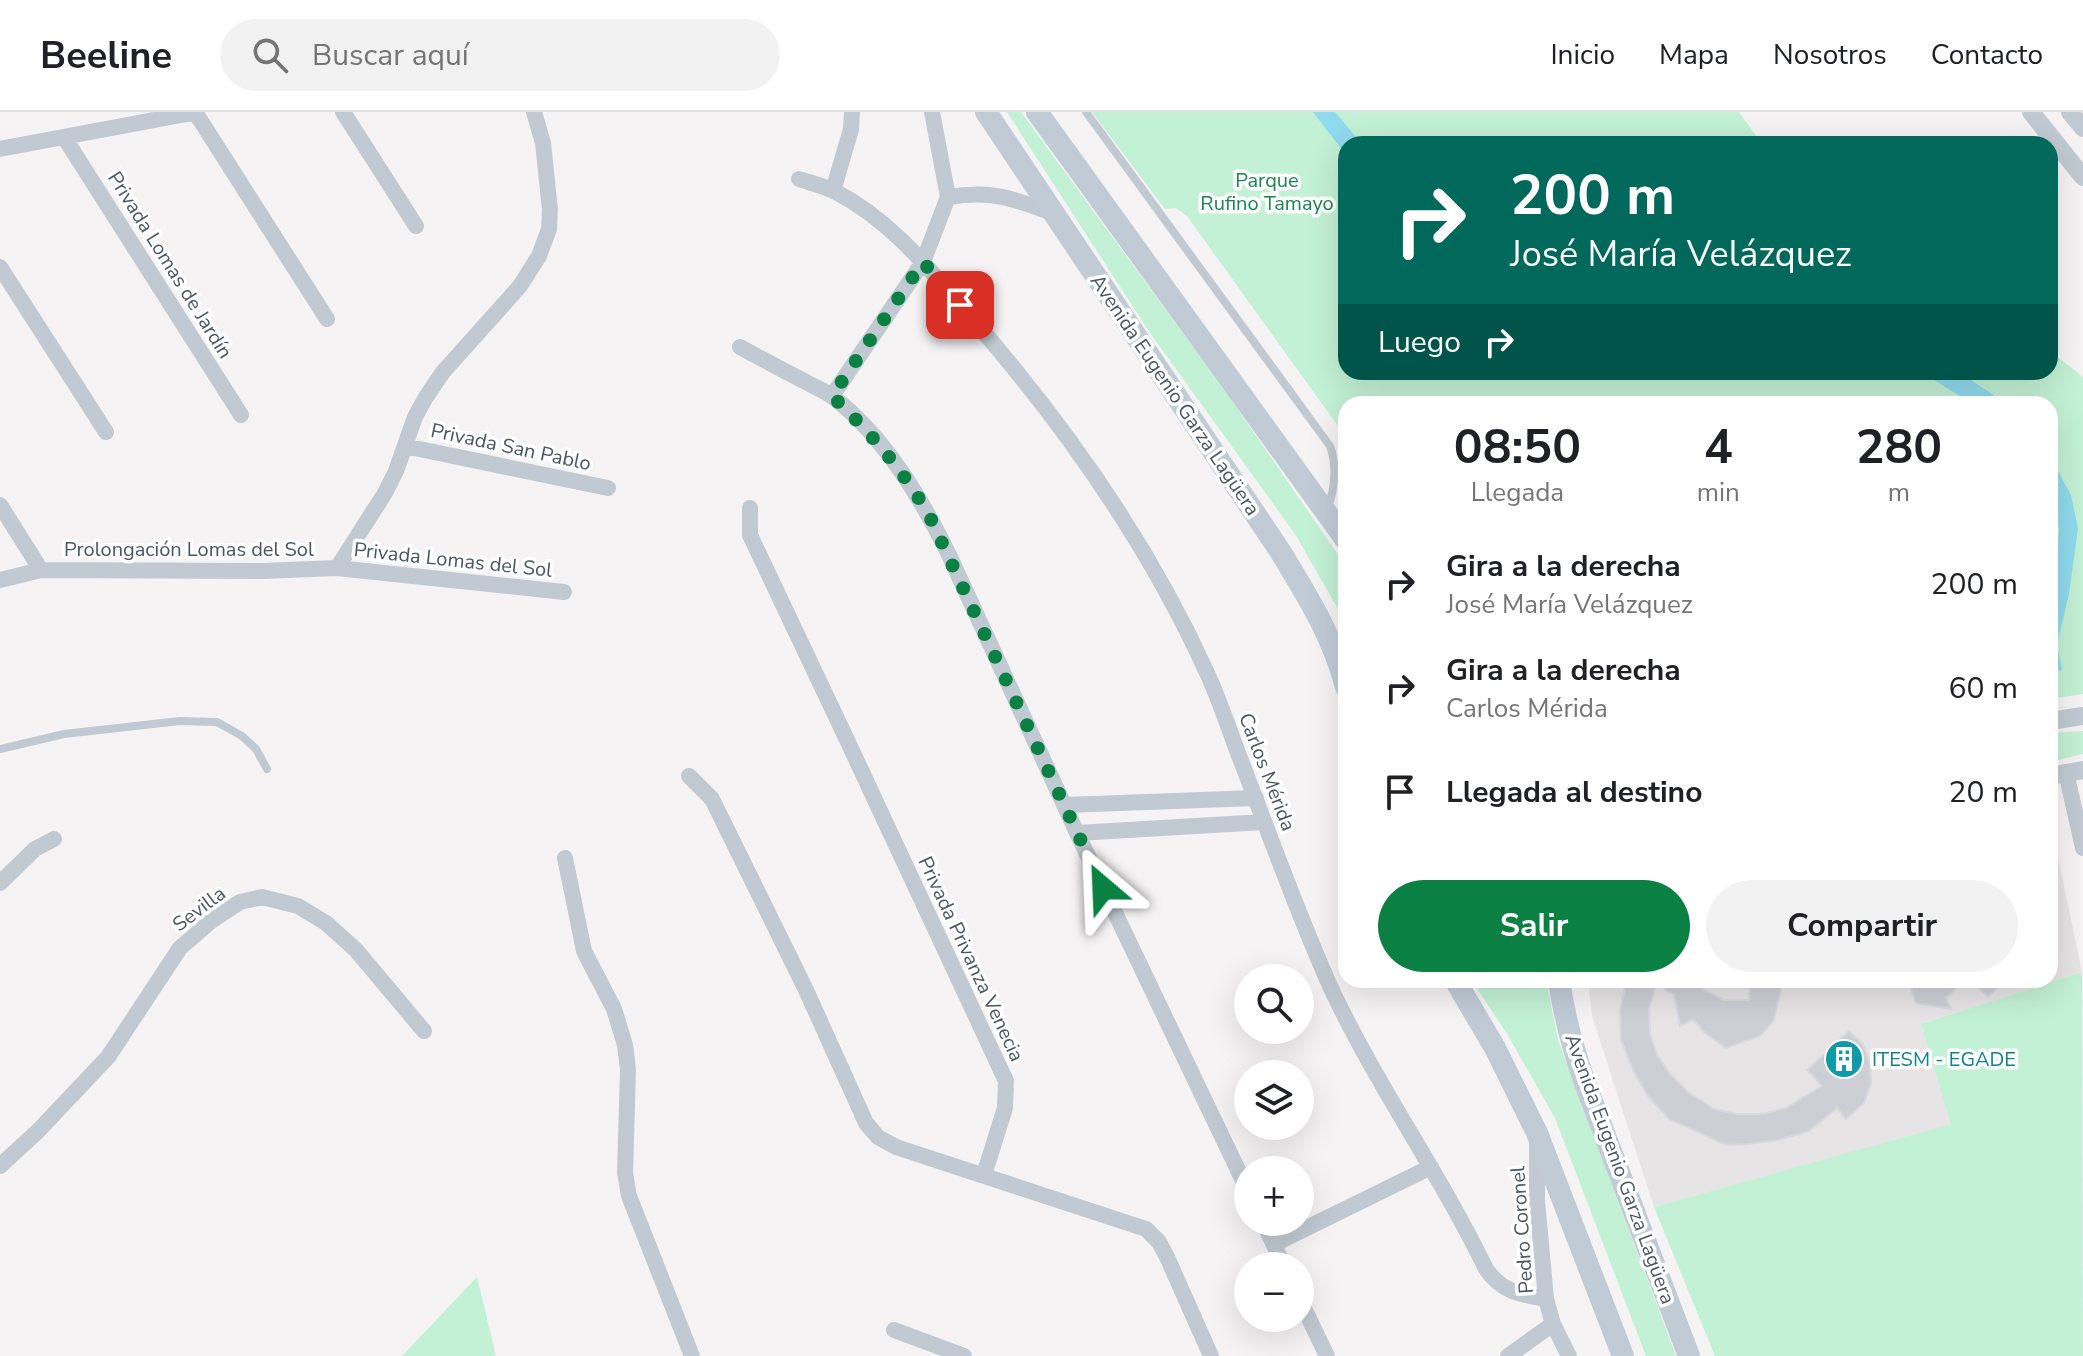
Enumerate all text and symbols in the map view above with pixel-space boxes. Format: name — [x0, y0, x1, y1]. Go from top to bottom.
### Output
search box — [220, 19, 780, 91]
text: Beeline — [40, 30, 172, 81]
icon: search — [248, 33, 292, 77]
text: Buscar aquí — [312, 35, 469, 76]
text: Inicio — [1550, 36, 1615, 74]
text: Mapa — [1659, 36, 1729, 74]
text: Nosotros — [1773, 36, 1887, 74]
text: Contacto — [1931, 36, 2043, 74]
text: 200 m — [1510, 157, 1675, 234]
street label: Privada Lomas de Jardín — [101, 166, 239, 364]
park label: Parque Rufino Tamayo — [1200, 167, 1334, 217]
icon: right — [1378, 168, 1482, 272]
text: José María Velázquez — [1510, 230, 1852, 279]
street label: Avenida Eugenio Garza Lagüera — [1084, 269, 1266, 521]
pin — [926, 271, 994, 339]
icon: arrive — [938, 283, 982, 327]
icon: right — [1477, 320, 1521, 364]
text: Luego — [1378, 322, 1461, 363]
text: 08:50 — [1454, 414, 1581, 480]
text: 4 — [1704, 414, 1733, 480]
text: 280 — [1856, 414, 1942, 480]
street label: Privada San Pablo — [428, 417, 594, 477]
text: Llegada — [1471, 475, 1564, 510]
text: min — [1697, 475, 1740, 510]
text: m — [1888, 475, 1910, 510]
street label: Prolongación Lomas del Sol — [64, 536, 314, 563]
street label: Privada Lomas del Sol — [352, 536, 554, 584]
text: Gira a la derecha — [1446, 546, 1681, 587]
icon: right — [1378, 562, 1422, 606]
text: 200 m — [1931, 564, 2018, 605]
text: José María Velázquez — [1446, 587, 1693, 622]
text: Gira a la derecha — [1446, 650, 1681, 691]
icon: right — [1378, 666, 1422, 710]
text: 60 m — [1949, 668, 2018, 709]
text: Carlos Mérida — [1446, 691, 1608, 726]
street label: Carlos Mérida — [1232, 709, 1302, 835]
icon: arrive — [1378, 770, 1422, 814]
text: Llegada al destino — [1446, 772, 1702, 813]
text: 20 m — [1949, 772, 2018, 813]
position arrow — [1061, 846, 1145, 930]
street label: Privada Privanza Venecia — [912, 852, 1030, 1066]
street label: Sevilla — [167, 880, 231, 938]
button: Salir — [1378, 880, 1690, 972]
button: Compartir — [1706, 880, 2018, 972]
map controls — [1234, 964, 1314, 1332]
button: search — [1234, 964, 1314, 1044]
street label: Avenida Eugenio Garza Lagüera — [1558, 1030, 1682, 1308]
building icon: ITESM - EGADE — [1823, 1038, 1865, 1080]
place label: ITESM - EGADE — [1872, 1046, 2016, 1073]
button: layers — [1234, 1060, 1314, 1140]
button: + — [1234, 1156, 1314, 1236]
street label: Pedro Coronel — [1504, 1165, 1540, 1295]
button: − — [1234, 1252, 1314, 1332]

